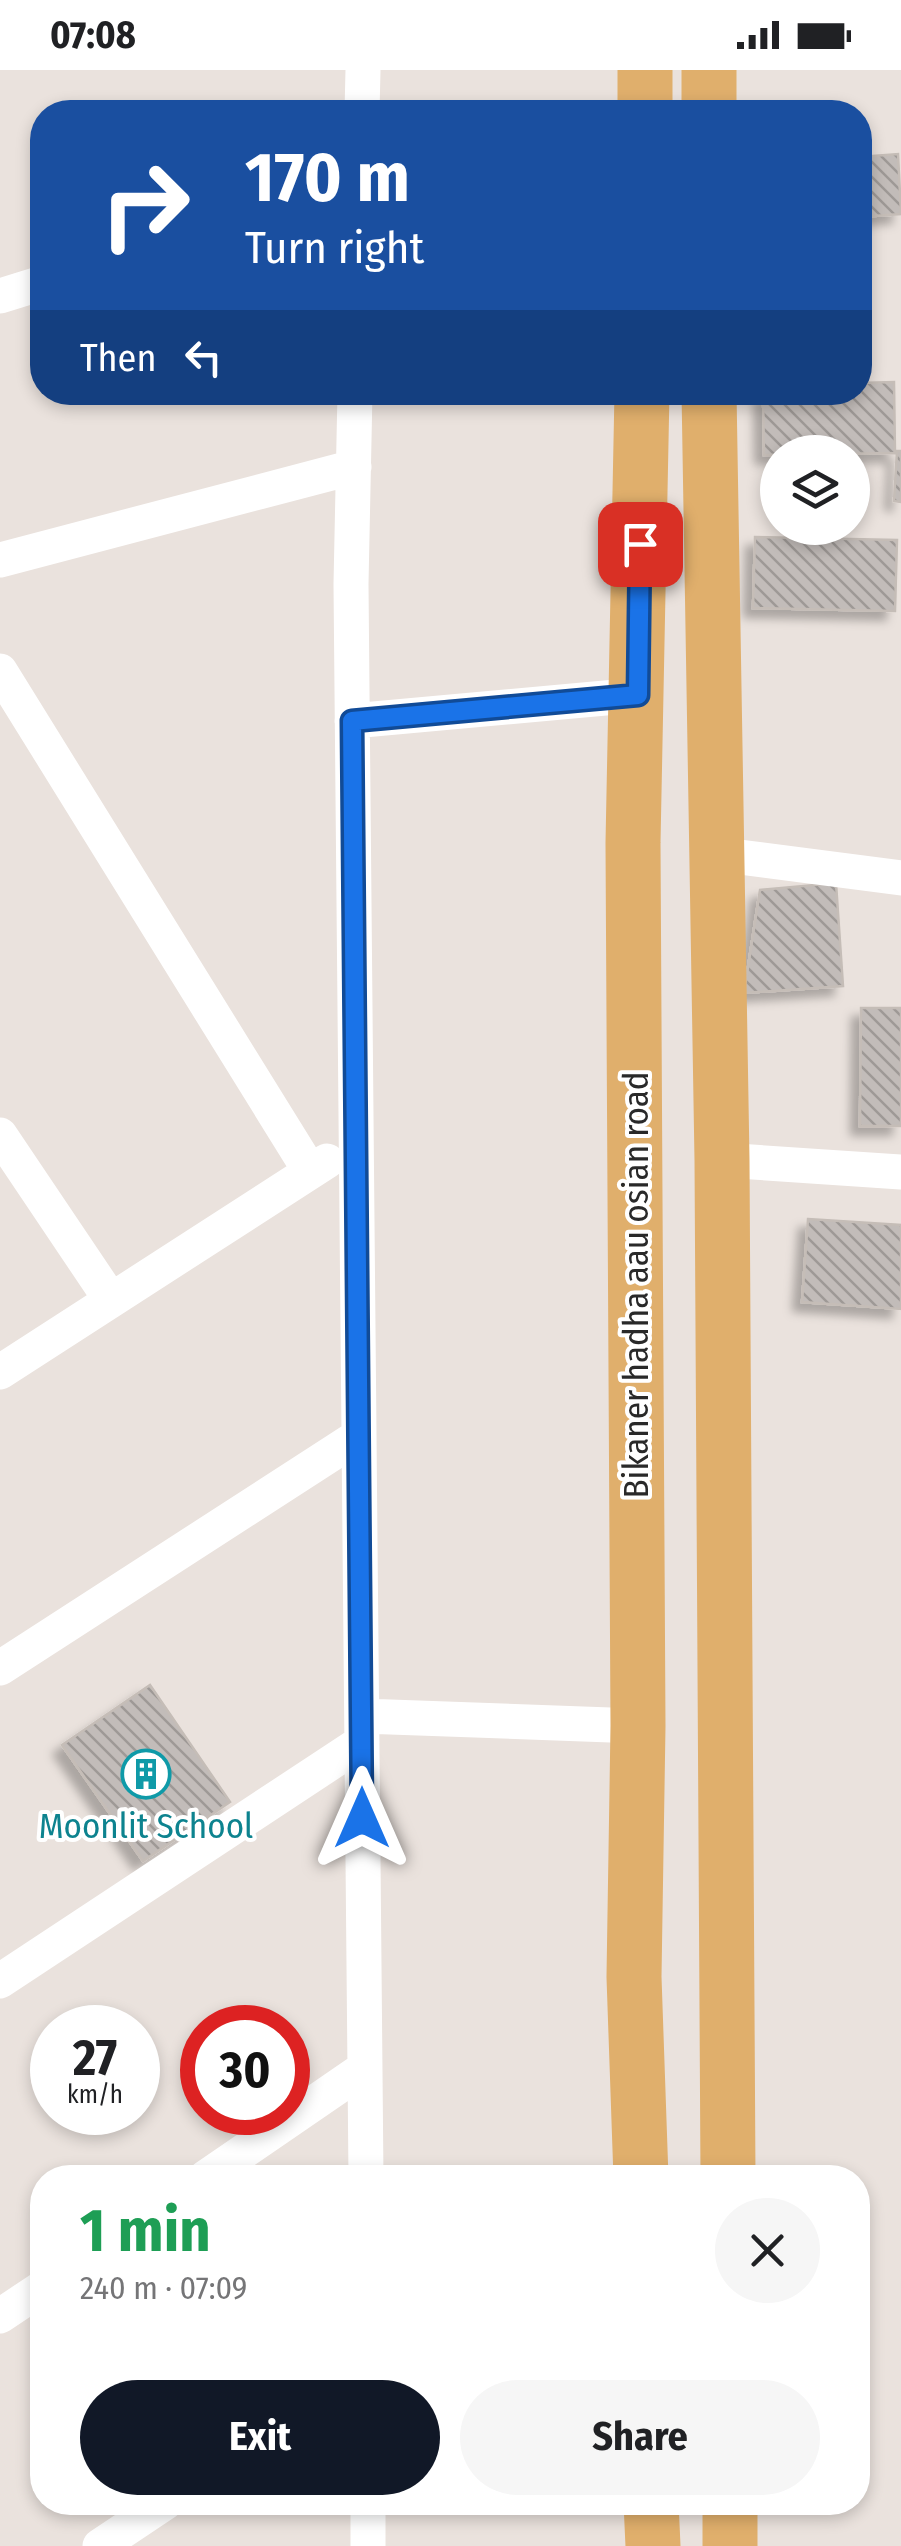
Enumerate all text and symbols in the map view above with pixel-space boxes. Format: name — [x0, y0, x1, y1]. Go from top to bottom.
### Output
text: 07:08 — [50, 12, 136, 58]
text: 170 m — [245, 136, 410, 220]
icon: right — [80, 140, 210, 270]
text: Turn right — [245, 221, 424, 275]
icon: left — [176, 330, 231, 385]
text: Then — [80, 335, 156, 381]
map controls — [760, 435, 870, 545]
button: layers — [760, 435, 870, 545]
pin — [598, 502, 683, 587]
icon: arrive — [613, 517, 668, 572]
street label: Bikaner hadha aau osian road — [615, 1071, 657, 1499]
building icon: Moonlit School — [120, 1748, 172, 1800]
position arrow — [310, 1766, 414, 1870]
place label: Moonlit School — [39, 1805, 253, 1847]
speed limit sign: 30 — [180, 2005, 310, 2135]
text: 27 — [73, 2028, 117, 2088]
text: km/h — [67, 2080, 123, 2110]
text: 1 min — [80, 2195, 211, 2267]
button: close — [715, 2198, 820, 2303]
text: 240 m · 07:09 — [80, 2269, 247, 2307]
button: Exit — [80, 2380, 440, 2495]
button: Share — [460, 2380, 820, 2495]

